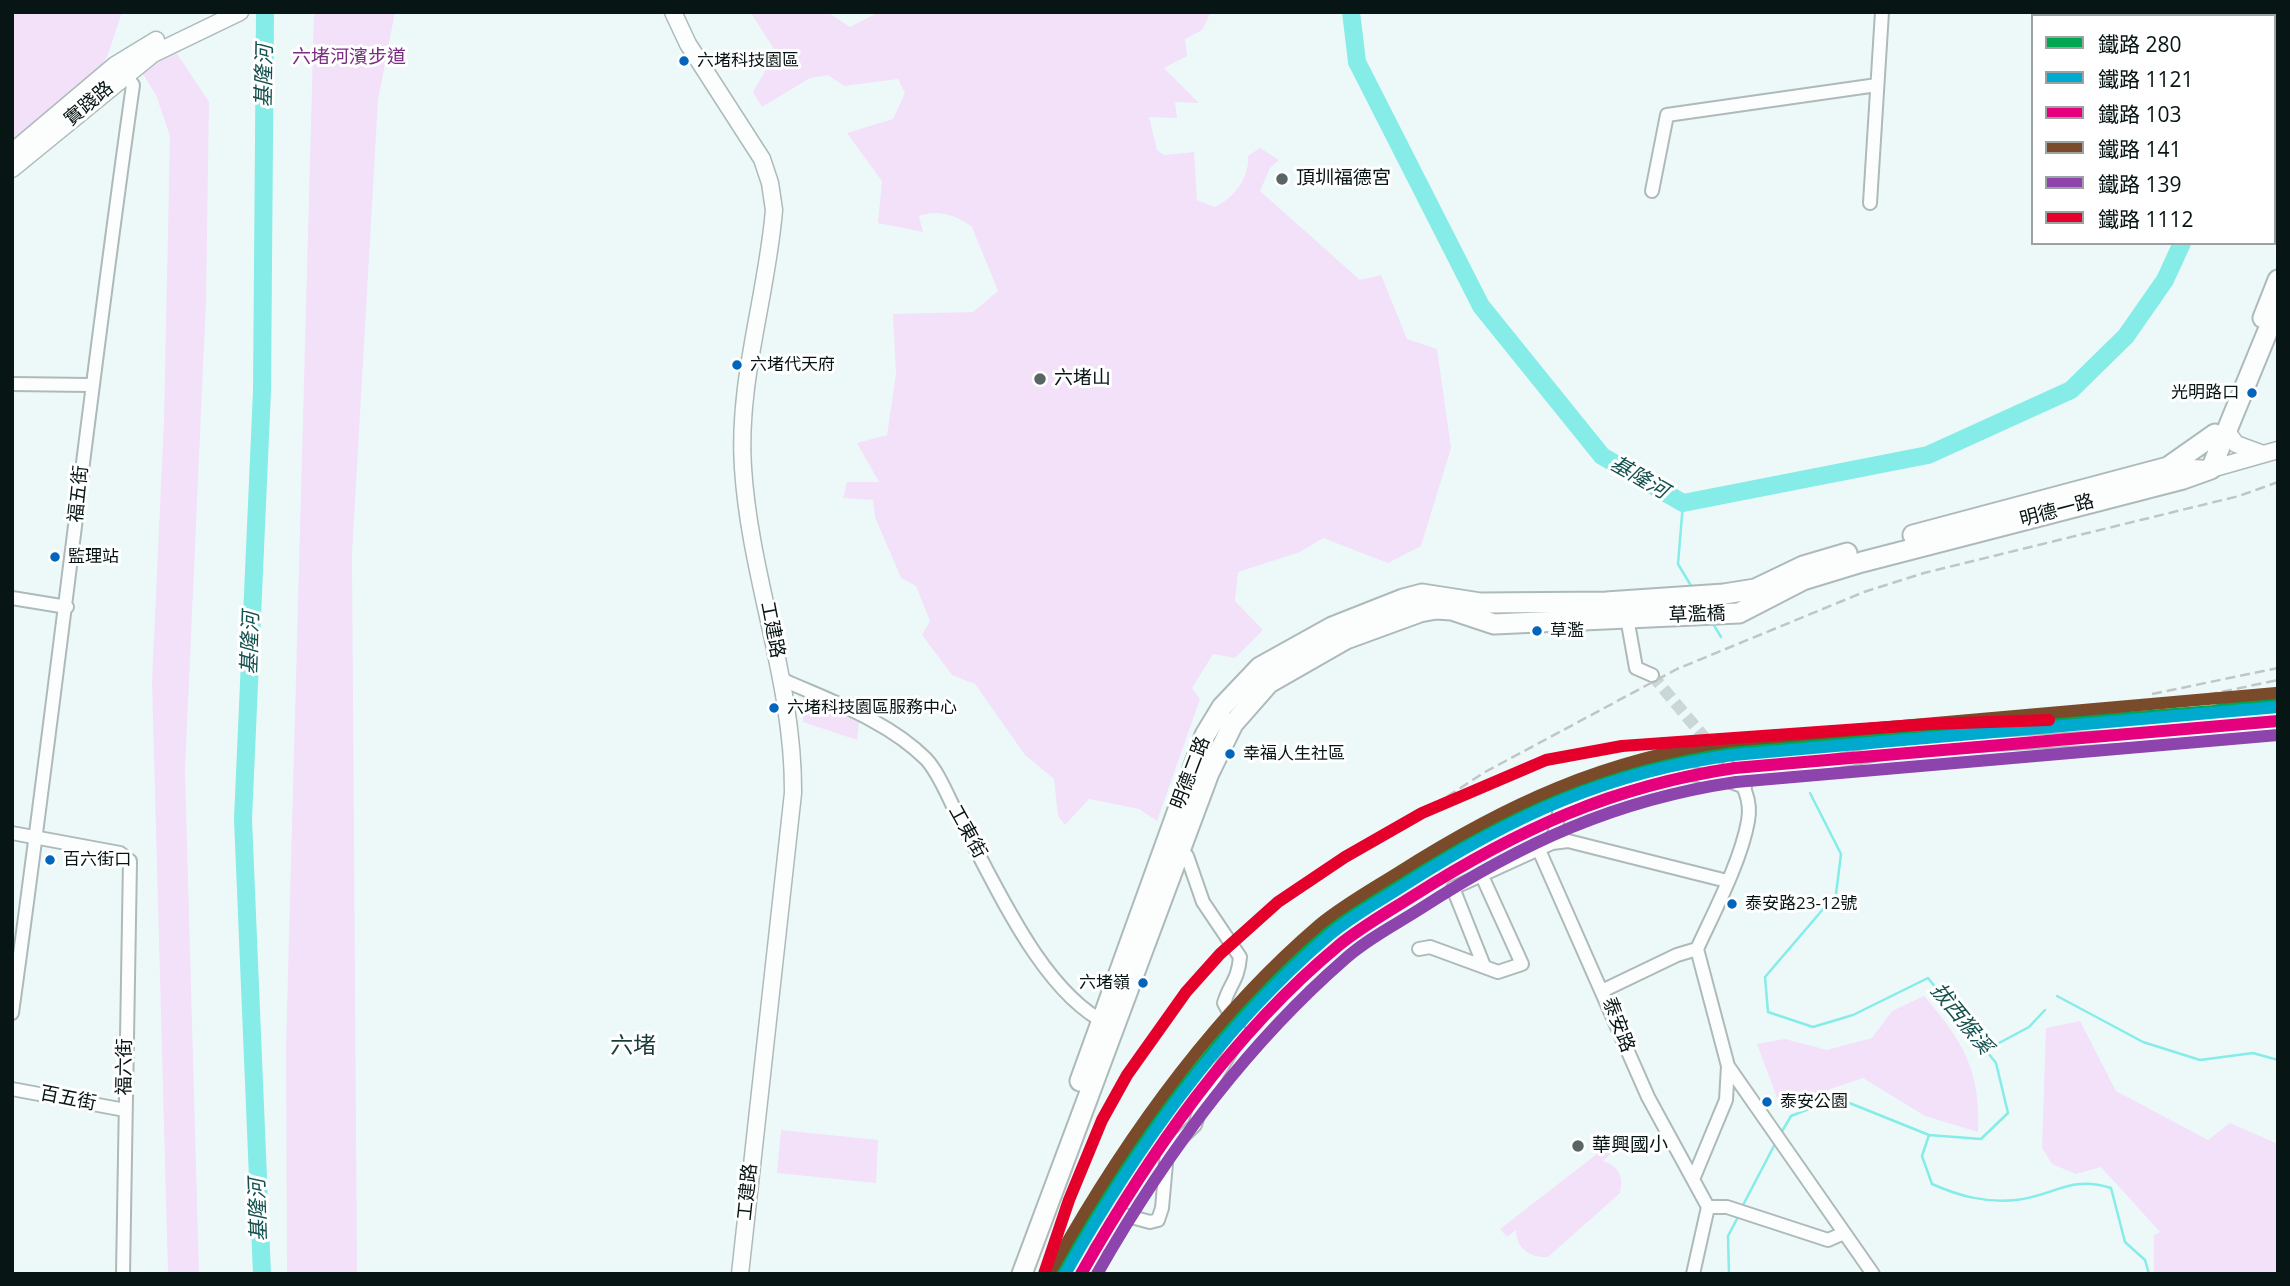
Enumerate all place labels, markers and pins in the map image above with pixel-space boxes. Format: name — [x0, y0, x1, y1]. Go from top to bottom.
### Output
place label: 六堵科技園區 — [697, 51, 799, 71]
marker: 六堵科技園區 — [677, 54, 691, 68]
place label: 頂圳福德宮 — [1296, 168, 1391, 190]
marker: 頂圳福德宮 — [1274, 171, 1290, 187]
place label: 六堵代天府 — [750, 355, 835, 375]
marker: 六堵代天府 — [730, 358, 744, 372]
place label: 六堵山 — [1054, 368, 1111, 390]
marker: 六堵山 — [1032, 371, 1048, 387]
place label: 光明路口 — [2171, 383, 2239, 403]
marker: 光明路口 — [2245, 386, 2259, 400]
place label: 監理站 — [68, 547, 119, 567]
marker: 監理站 — [48, 550, 62, 564]
place label: 草濫 — [1550, 621, 1584, 641]
marker: 草濫 — [1530, 624, 1544, 638]
place label: 六堵科技園區服務中心 — [787, 698, 957, 718]
marker: 六堵科技園區服務中心 — [767, 701, 781, 715]
place label: 幸福人生社區 — [1243, 744, 1345, 764]
marker: 幸福人生社區 — [1223, 747, 1237, 761]
place label: 百六街口 — [63, 850, 131, 870]
marker: 百六街口 — [43, 853, 57, 867]
place label: 泰安路23-12號 — [1745, 894, 1857, 914]
marker: 泰安路23-12號 — [1725, 897, 1739, 911]
place label: 六堵嶺 — [1079, 973, 1130, 993]
marker: 六堵嶺 — [1136, 976, 1150, 990]
place label: 泰安公園 — [1780, 1092, 1848, 1112]
marker: 泰安公園 — [1760, 1095, 1774, 1109]
place label: 華興國小 — [1592, 1135, 1668, 1157]
marker: 華興國小 — [1570, 1138, 1586, 1154]

